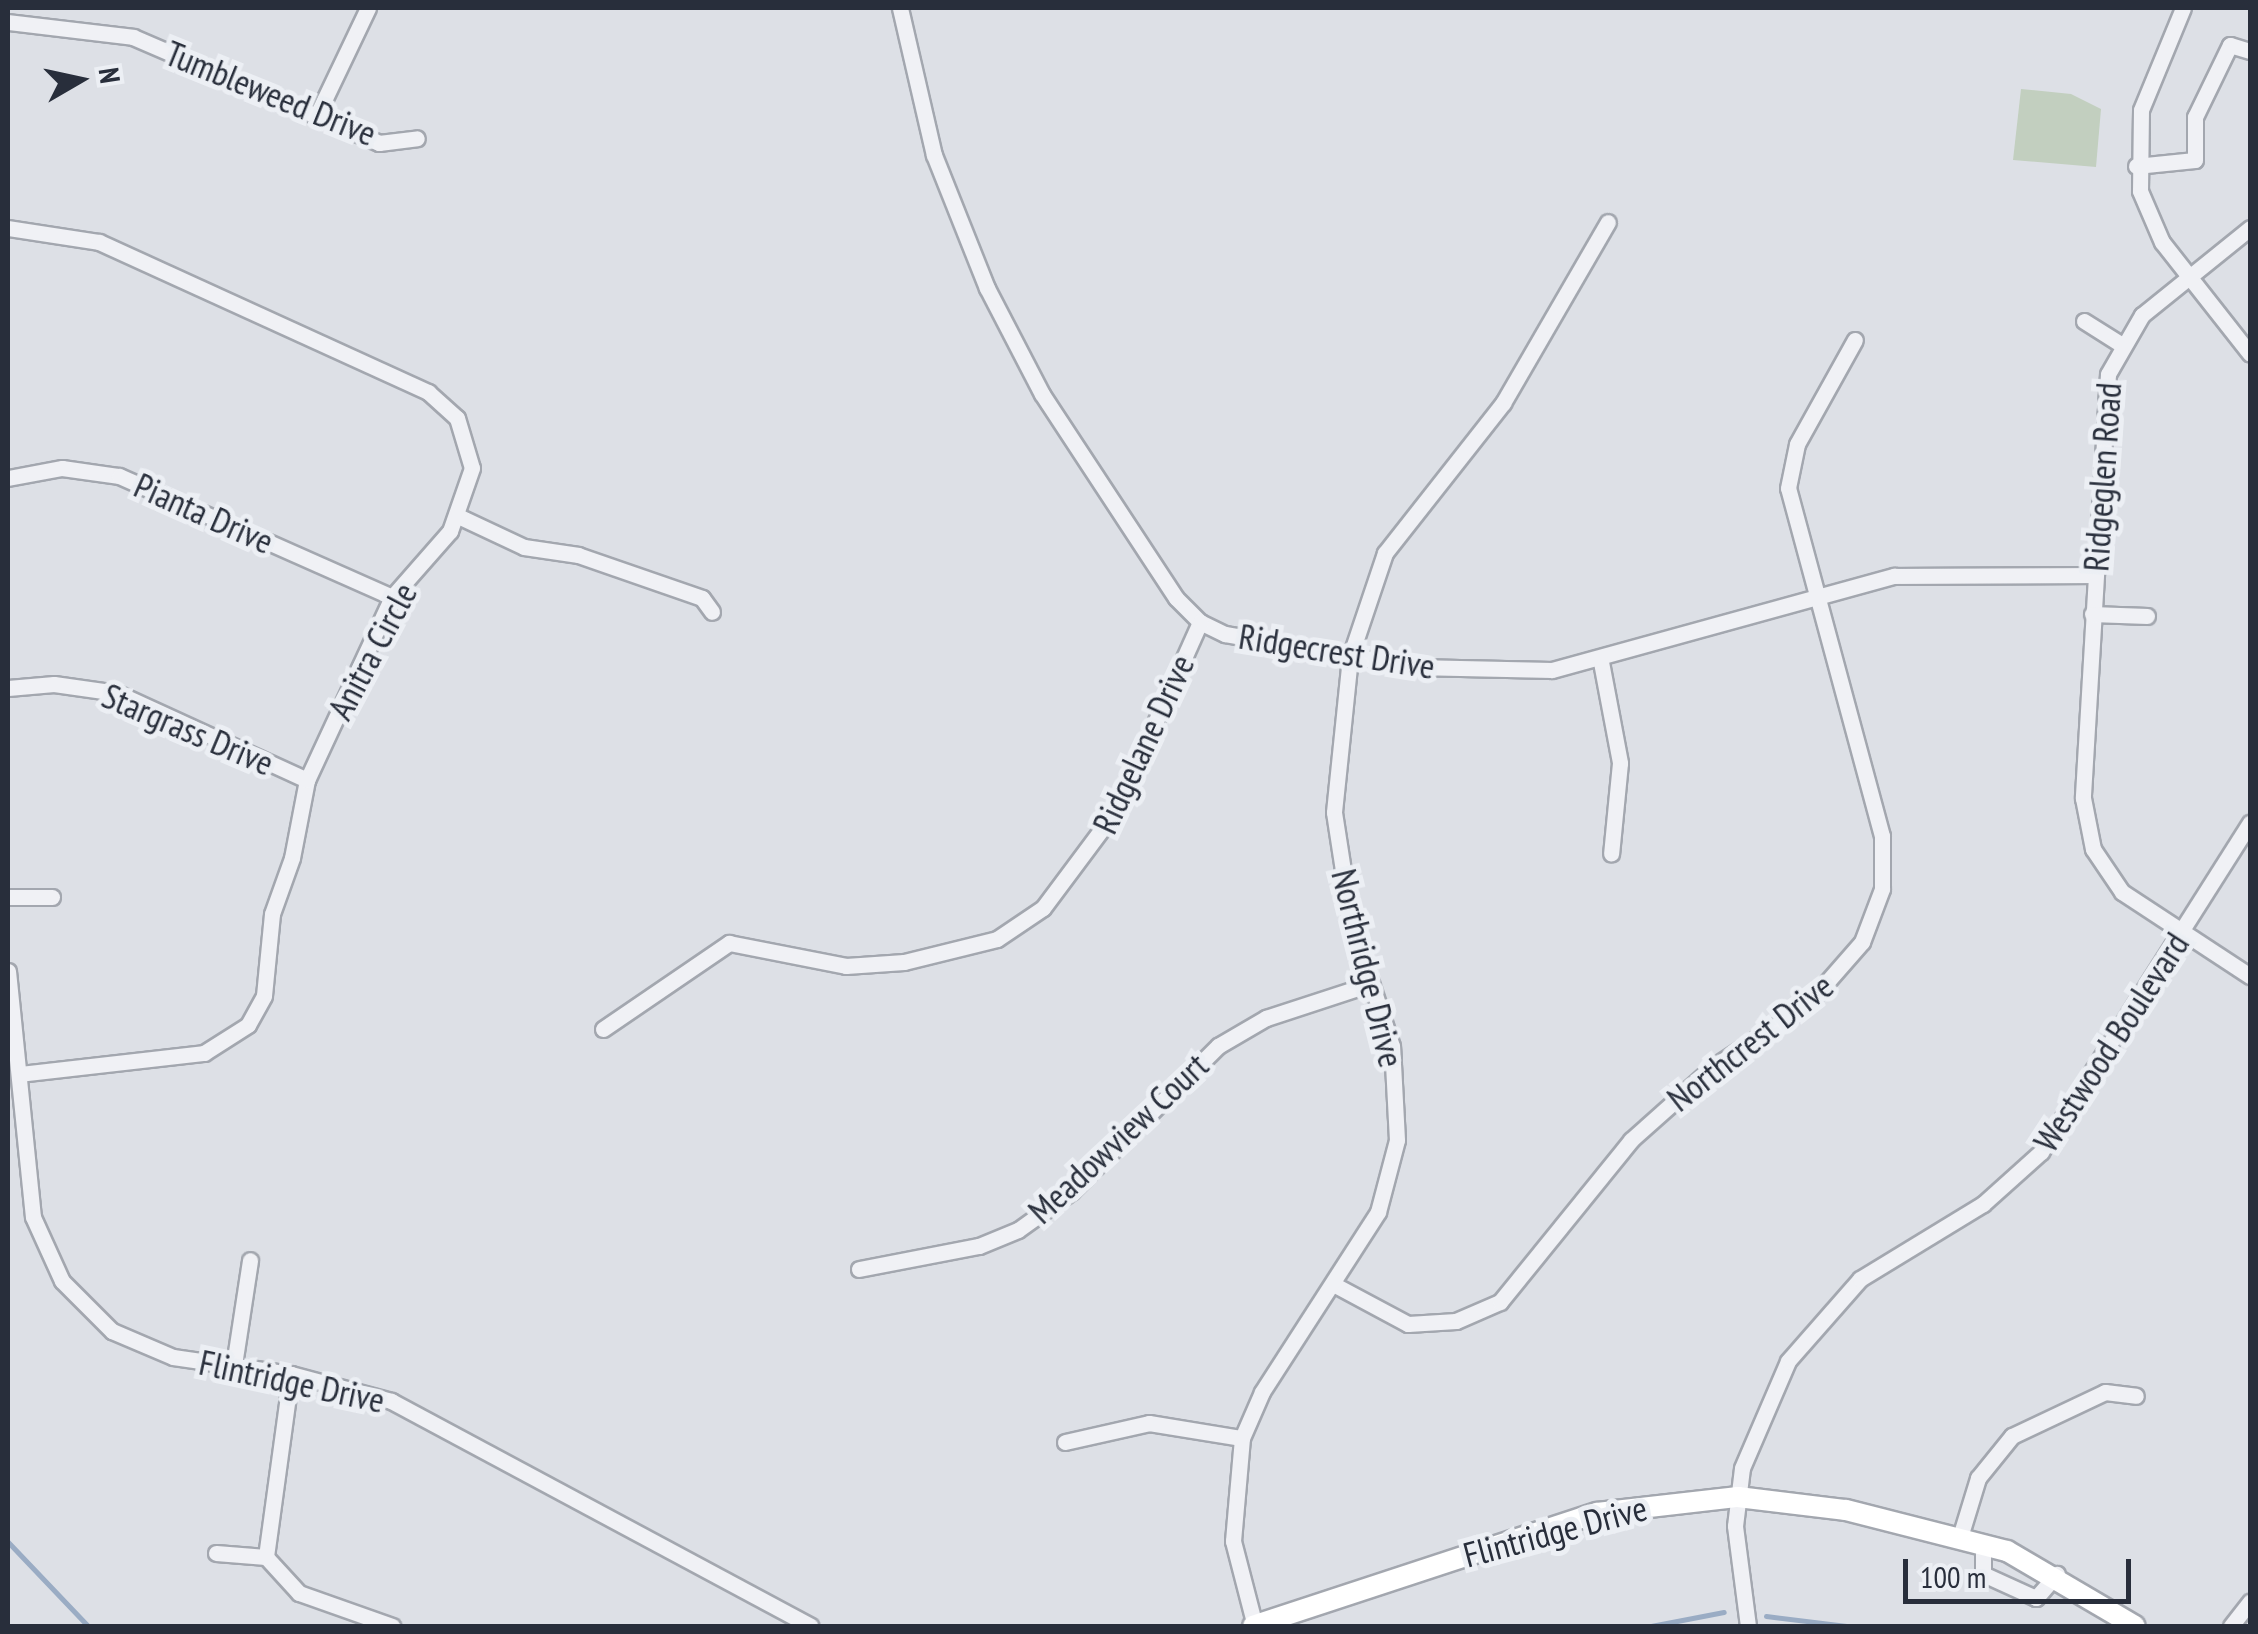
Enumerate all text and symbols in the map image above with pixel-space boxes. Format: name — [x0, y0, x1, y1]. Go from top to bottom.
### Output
north arrow — [30, 30, 130, 130]
street label: Tumbleweed Drive — [160, 32, 382, 154]
text: N — [91, 65, 130, 86]
street label: Ridgeglen Road — [2074, 381, 2130, 573]
street label: Pianta Drive — [128, 464, 280, 562]
street label: Anitra Circle — [319, 576, 425, 726]
street label: Ridgecrest Drive — [1236, 615, 1438, 687]
street label: Ridgelane Drive — [1083, 648, 1203, 840]
street label: Stargrass Drive — [96, 674, 280, 784]
street label: Northridge Drive — [1323, 865, 1413, 1071]
street label: Westwood Boulevard — [2025, 925, 2197, 1159]
street label: Northcrest Drive — [1659, 964, 1841, 1120]
street label: Meadowview Court — [1019, 1044, 1217, 1232]
street label: Flintridge Drive — [196, 1341, 388, 1421]
street label: Flintridge Drive — [1459, 1486, 1651, 1576]
scale bar — [1908, 1539, 2136, 1601]
text: 100 m — [1920, 1557, 1986, 1596]

